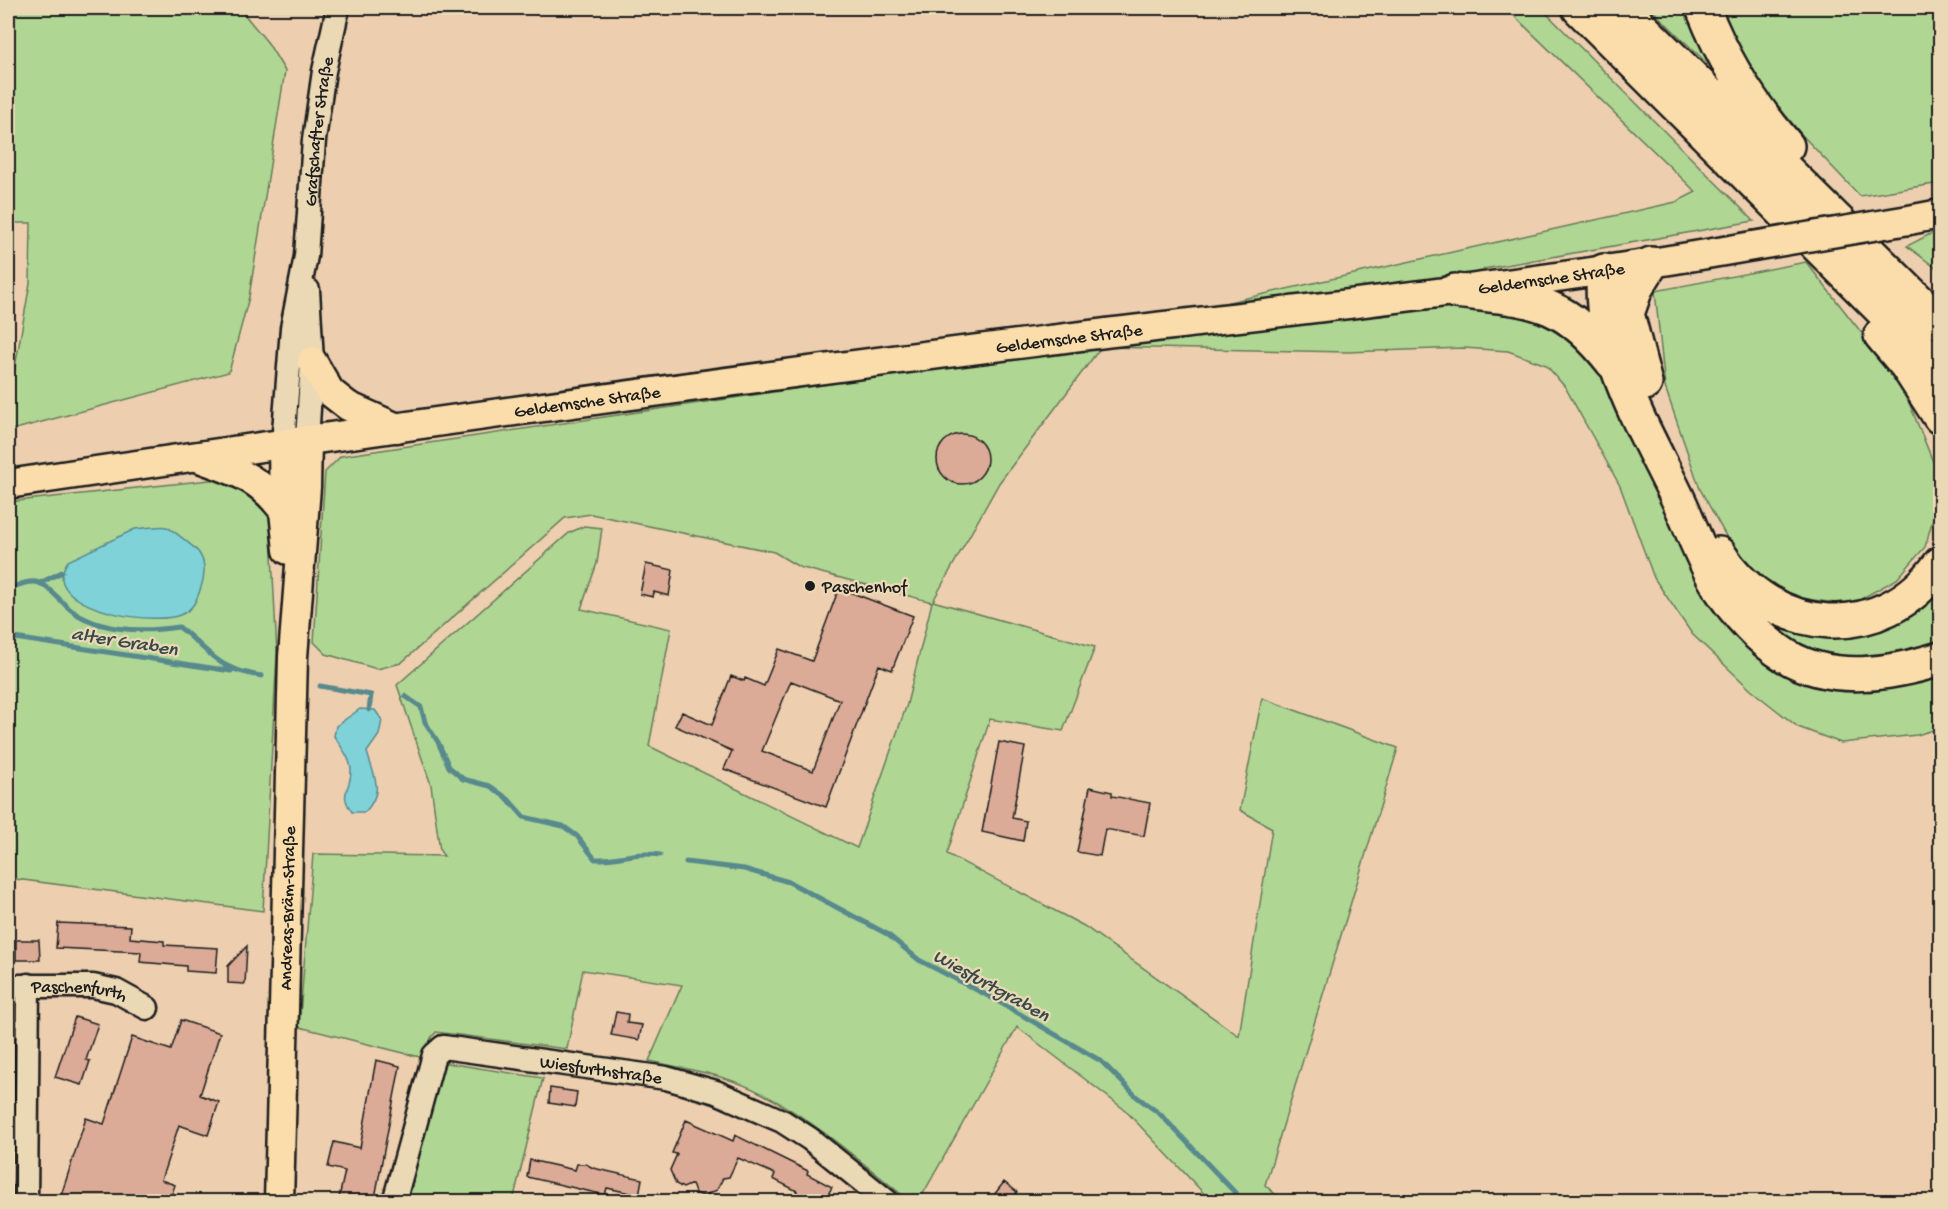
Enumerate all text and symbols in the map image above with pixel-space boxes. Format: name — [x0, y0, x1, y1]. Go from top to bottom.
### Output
street label: Grafschafter Straße — [301, 54, 340, 207]
street label: Geldernsche Straße — [1477, 259, 1627, 301]
street label: Geldernsche Straße — [995, 321, 1145, 360]
street label: Geldernsche Straße — [513, 383, 663, 424]
place label: Paschenhof — [821, 578, 908, 599]
marker: Paschenhof — [803, 579, 817, 593]
water label: alter Graben — [70, 624, 180, 663]
street label: Andreas-Bräm-Straße — [276, 825, 302, 990]
water label: Wiesfurtgraben — [928, 946, 1053, 1029]
street label: Paschenfurth — [30, 978, 131, 1008]
street label: Wiesfurthstraße — [538, 1053, 664, 1090]

